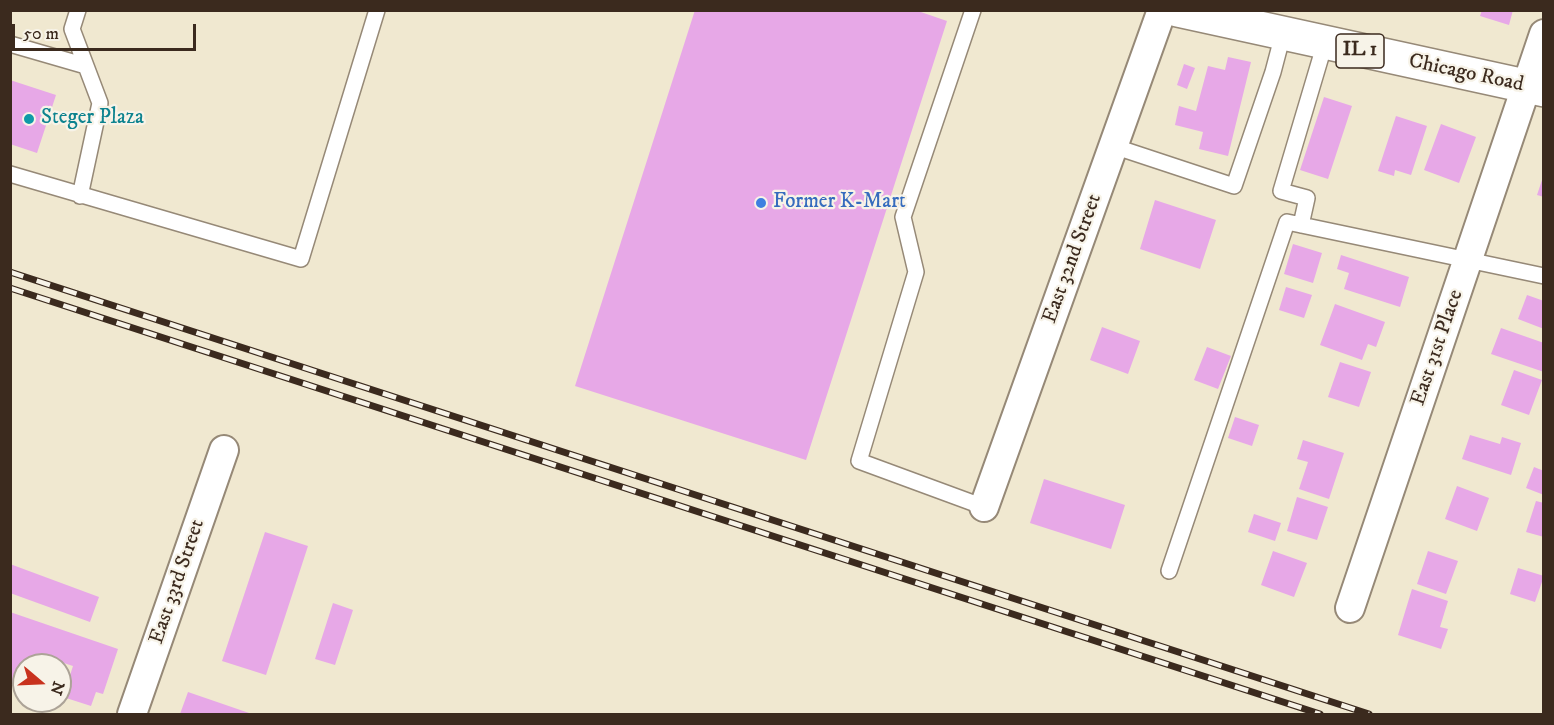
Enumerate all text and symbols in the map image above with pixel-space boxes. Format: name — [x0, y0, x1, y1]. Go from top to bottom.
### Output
scale bar — [15, 12, 200, 50]
text: 50 m — [23, 23, 59, 45]
road number: IL 1 — [1336, 34, 1384, 68]
street label: Chicago Road — [1406, 50, 1526, 98]
place label: Steger Plaza — [41, 106, 144, 132]
marker: Steger Plaza — [22, 112, 36, 126]
place label: Former K-Mart — [773, 190, 906, 216]
street label: East 32nd Street — [1038, 191, 1108, 327]
marker: Former K-Mart — [754, 196, 768, 210]
street label: East 31st Place — [1406, 287, 1470, 409]
street label: East 33rd Street — [145, 516, 211, 648]
north arrow — [12, 653, 72, 713]
text: N — [46, 679, 69, 698]

